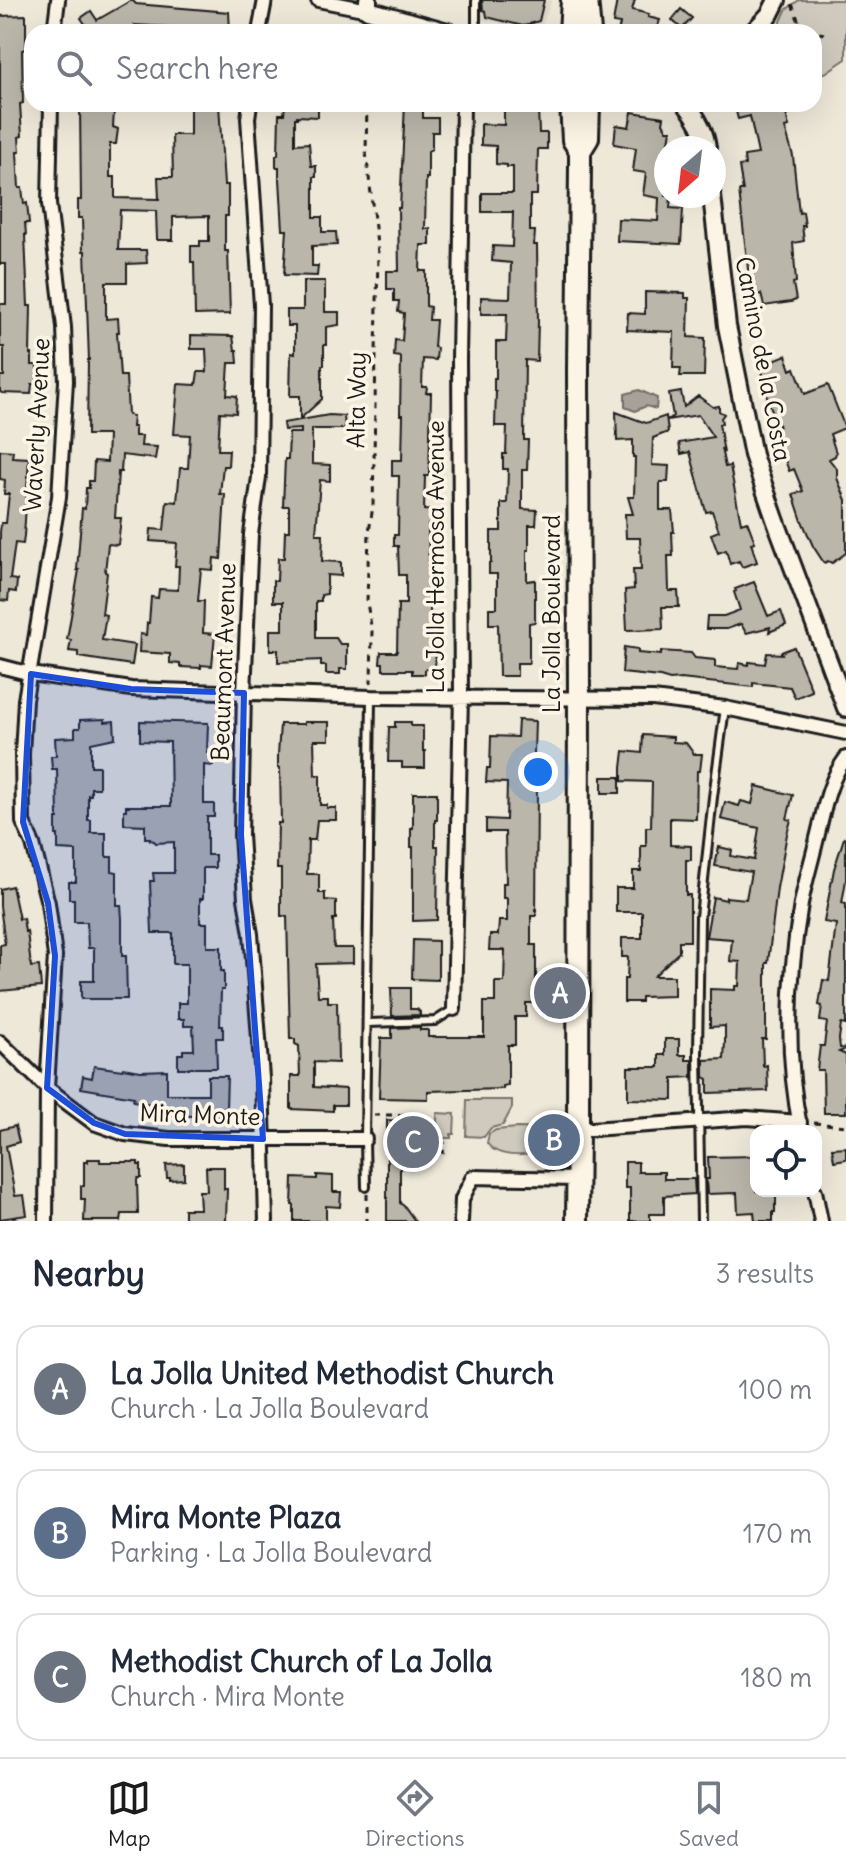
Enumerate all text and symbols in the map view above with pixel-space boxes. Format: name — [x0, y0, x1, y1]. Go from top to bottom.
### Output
search box — [24, 24, 822, 112]
icon: search — [52, 46, 96, 90]
text: Search here — [116, 49, 279, 87]
north arrow — [654, 136, 726, 208]
street label: Camino de la Costa — [729, 254, 799, 464]
street label: Waverly Avenue — [16, 337, 56, 513]
street label: Alta Way — [340, 351, 372, 449]
street label: La Jolla Hermosa Avenue — [420, 420, 450, 694]
street label: La Jolla Boulevard — [536, 515, 566, 713]
street label: Beaumont Avenue — [205, 562, 241, 762]
your location — [518, 752, 558, 792]
pin: A — [534, 963, 586, 1023]
street label: Mira Monte — [139, 1097, 261, 1131]
pin: B — [528, 1110, 580, 1170]
pin: C — [387, 1112, 439, 1172]
map controls — [750, 1125, 822, 1197]
button: locate — [750, 1125, 822, 1197]
text: Nearby — [32, 1252, 145, 1295]
text: 3 results — [716, 1257, 814, 1290]
text: La Jolla United Methodist Church — [110, 1354, 554, 1392]
text: A — [52, 1373, 68, 1406]
text: 100 m — [738, 1373, 812, 1406]
text: Church · La Jolla Boulevard — [110, 1392, 429, 1425]
text: Mira Monte Plaza — [110, 1498, 341, 1536]
text: B — [51, 1517, 69, 1550]
text: 170 m — [743, 1517, 812, 1550]
text: Parking · La Jolla Boulevard — [110, 1536, 432, 1569]
text: Methodist Church of La Jolla — [110, 1642, 493, 1680]
text: C — [51, 1661, 69, 1694]
text: 180 m — [741, 1661, 812, 1694]
text: Church · Mira Monte — [110, 1680, 345, 1713]
tab: Map — [107, 1776, 151, 1852]
tab: Directions — [365, 1776, 465, 1852]
tab: Saved — [679, 1776, 739, 1852]

